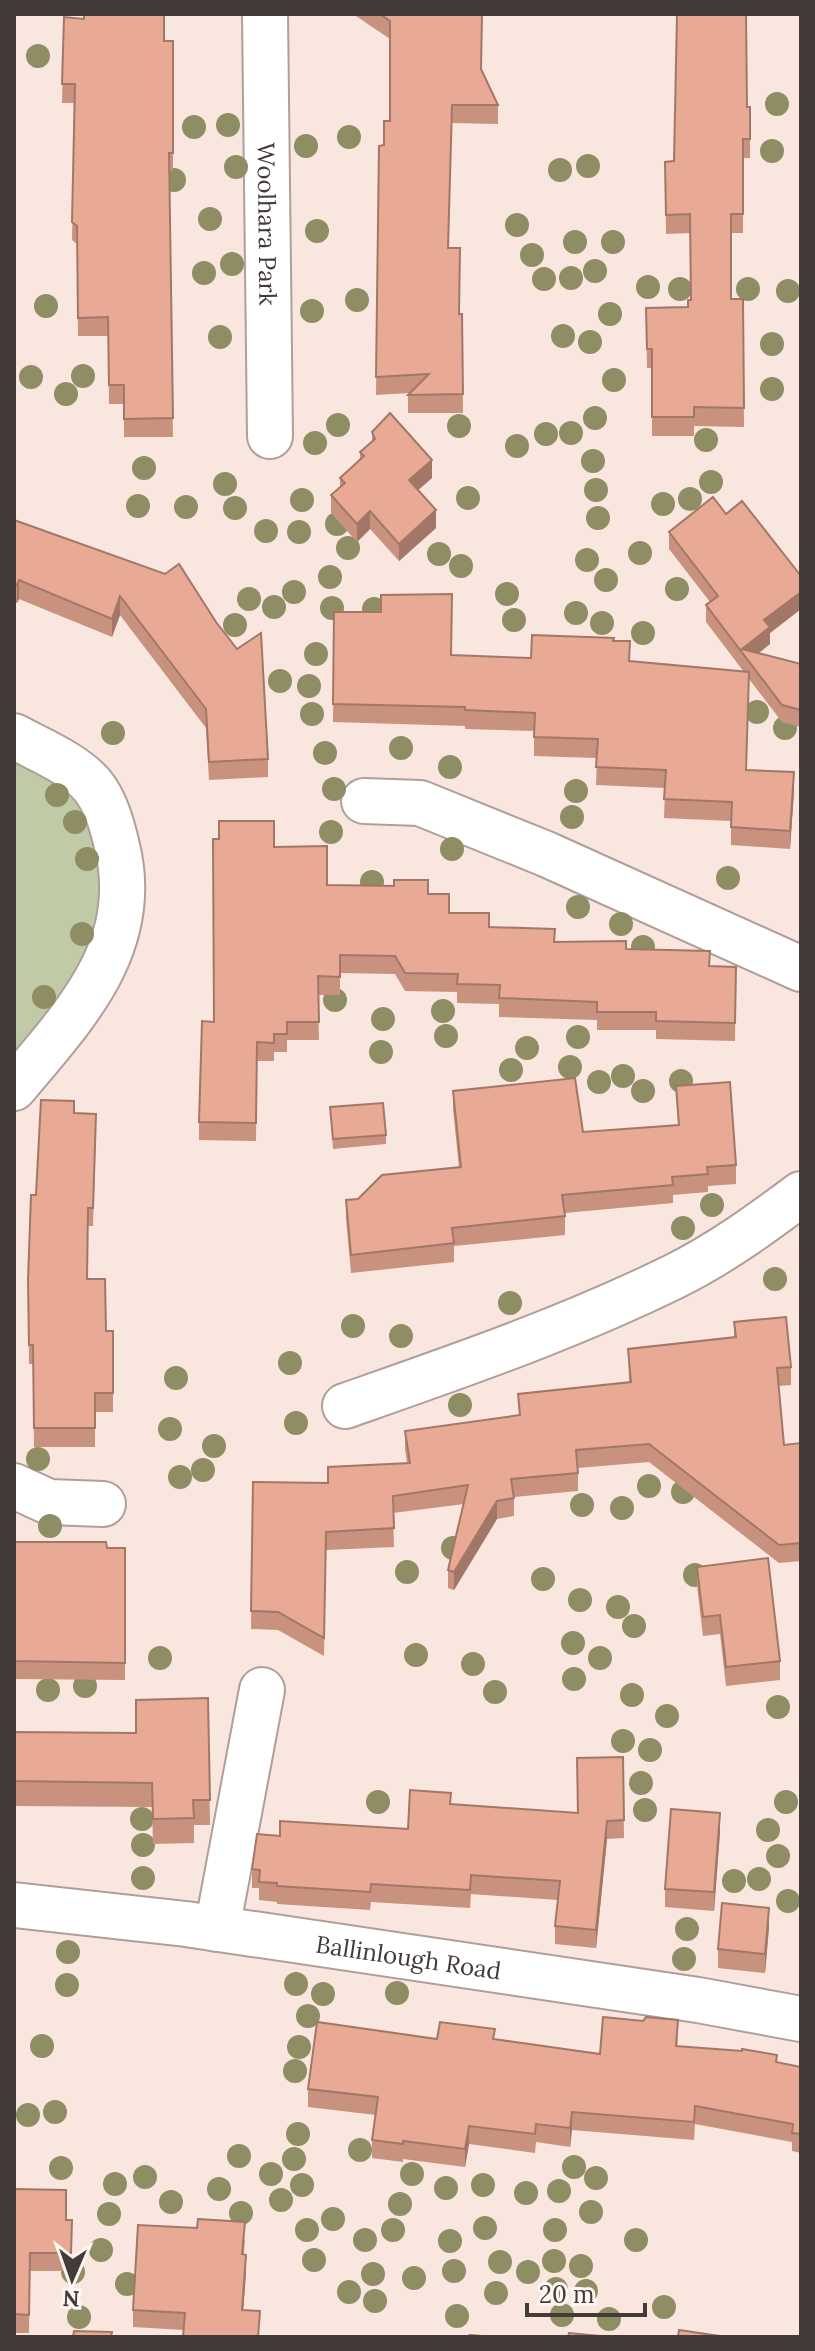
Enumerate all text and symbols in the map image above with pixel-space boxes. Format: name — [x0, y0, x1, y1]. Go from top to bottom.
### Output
street label: Woolhara Park — [251, 142, 284, 306]
street label: Ballinlough Road — [314, 1928, 503, 1986]
north arrow — [32, 2239, 112, 2319]
scale bar — [527, 2267, 645, 2317]
text: 20 m — [539, 2279, 595, 2310]
text: N — [62, 2285, 80, 2313]

